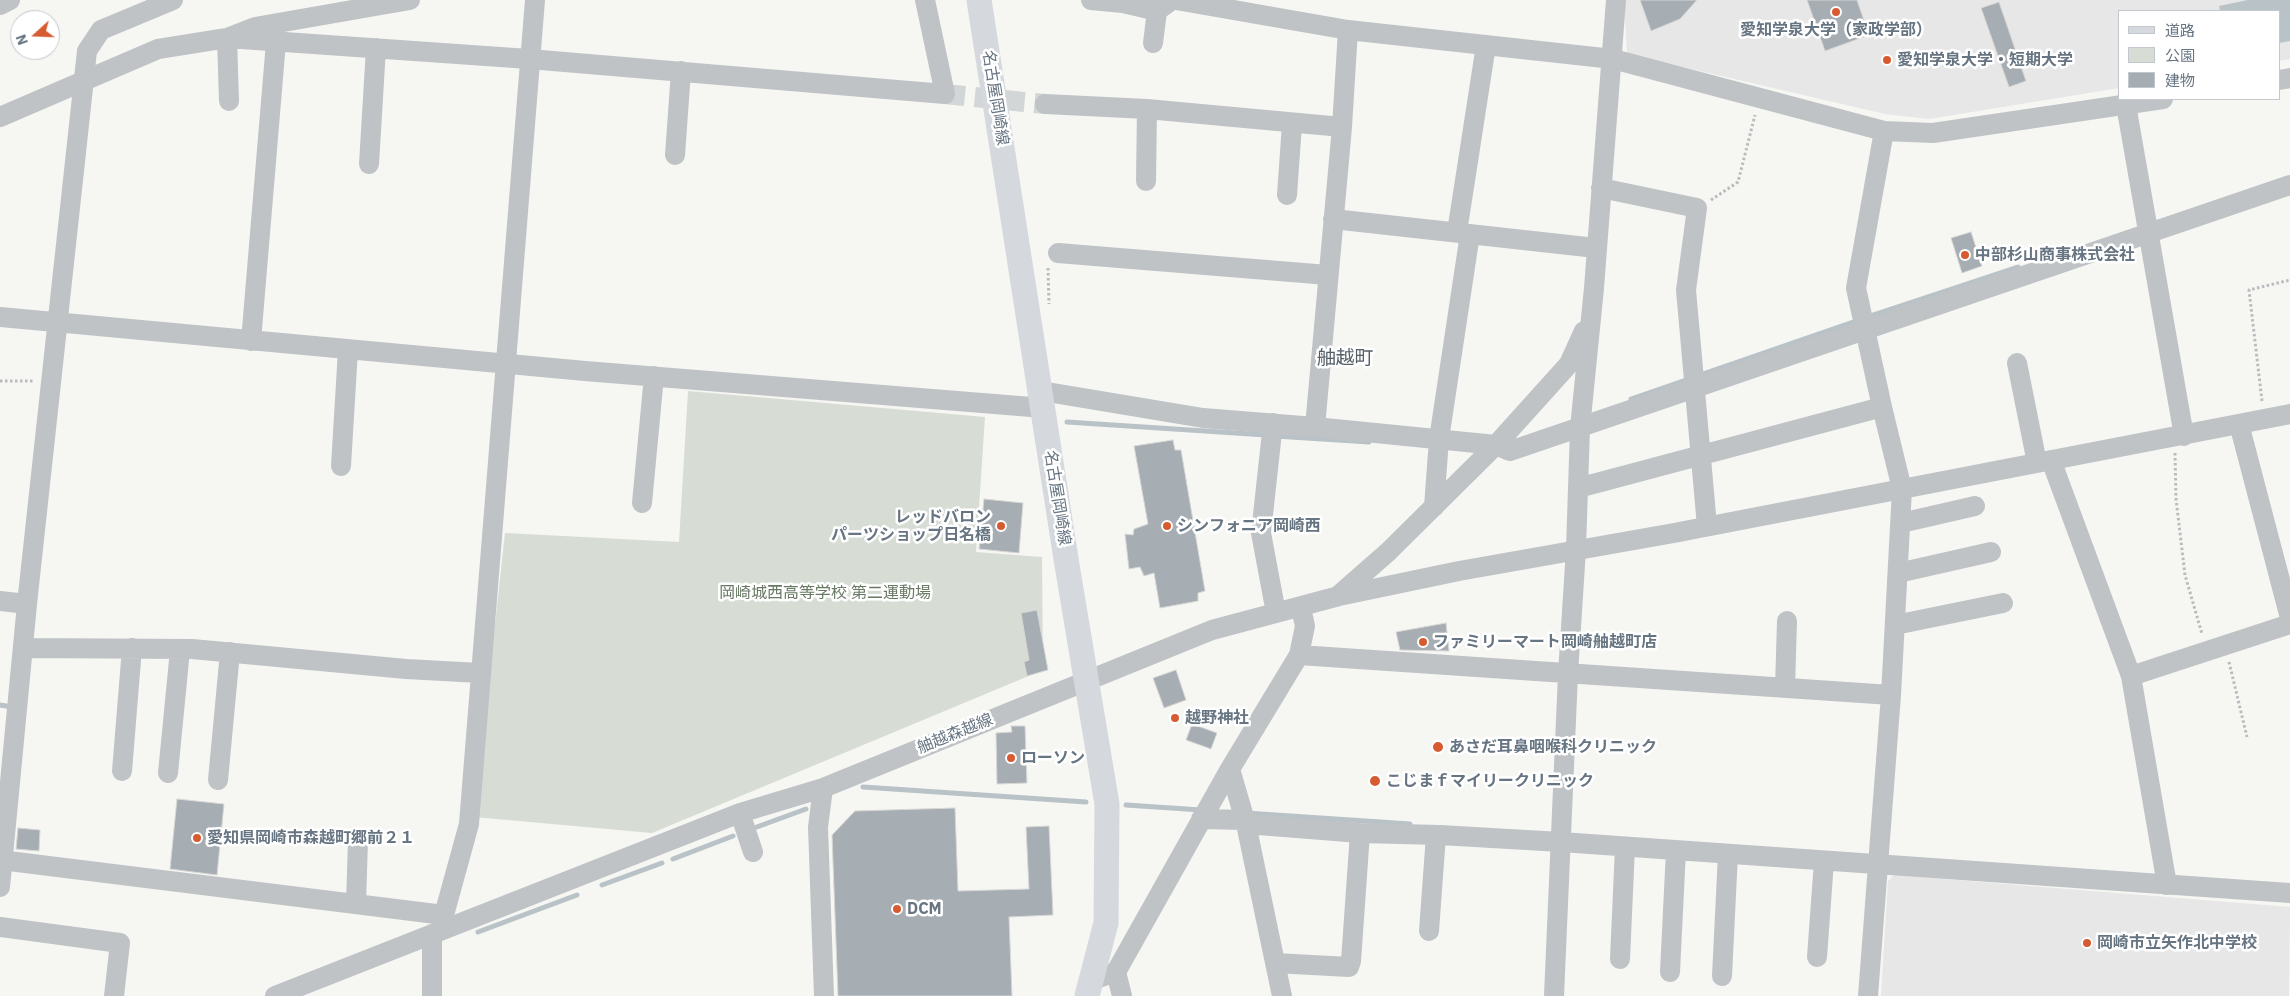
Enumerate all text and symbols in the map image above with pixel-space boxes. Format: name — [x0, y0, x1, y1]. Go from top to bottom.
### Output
marker: 愛知学泉大学（家政学部） — [1830, 6, 1842, 18]
north arrow — [10, 10, 60, 60]
legend — [2118, 10, 2280, 100]
place label: 愛知学泉大学（家政学部） — [1740, 20, 1932, 40]
text: 道路 — [2165, 21, 2195, 40]
text: N — [12, 32, 32, 48]
text: 公園 — [2165, 46, 2195, 65]
street label: 名古屋岡崎線 — [978, 49, 1012, 147]
place label: 愛知学泉大学・短期大学 — [1897, 50, 2073, 70]
marker: 愛知学泉大学・短期大学 — [1881, 54, 1893, 66]
text: 建物 — [2165, 71, 2195, 90]
place label: 中部杉山商事株式会社 — [1975, 245, 2135, 265]
marker: 中部杉山商事株式会社 — [1959, 249, 1971, 261]
district label: 舳越町 — [1317, 348, 1373, 370]
street label: 名古屋岡崎線 — [1040, 449, 1074, 547]
place label: レッドバロン パーツショップ日名橋 — [831, 507, 991, 545]
place label: シンフォニア岡崎西 — [1177, 516, 1321, 536]
marker: レッドバロン パーツショップ日名橋 — [995, 520, 1007, 532]
marker: シンフォニア岡崎西 — [1161, 520, 1173, 532]
park label: 岡崎城西高等学校 第二運動場 — [719, 583, 931, 603]
place label: ファミリーマート岡崎舳越町店 — [1433, 632, 1657, 652]
marker: ファミリーマート岡崎舳越町店 — [1417, 636, 1429, 648]
place label: 越野神社 — [1185, 708, 1249, 728]
street label: 舳越森越線 — [914, 710, 996, 758]
marker: 越野神社 — [1169, 712, 1181, 724]
place label: あさだ耳鼻咽喉科クリニック — [1449, 737, 1657, 757]
marker: あさだ耳鼻咽喉科クリニック — [1431, 740, 1445, 754]
place label: ローソン — [1021, 748, 1085, 768]
marker: ローソン — [1005, 752, 1017, 764]
place label: こじまｆマイリークリニック — [1386, 771, 1594, 791]
marker: こじまｆマイリークリニック — [1368, 774, 1382, 788]
place label: 愛知県岡崎市森越町郷前２１ — [207, 828, 415, 848]
marker: 愛知県岡崎市森越町郷前２１ — [191, 832, 203, 844]
place label: DCM — [907, 899, 942, 919]
marker: DCM — [891, 903, 903, 915]
place label: 岡崎市立矢作北中学校 — [2097, 933, 2257, 953]
marker: 岡崎市立矢作北中学校 — [2081, 937, 2093, 949]

